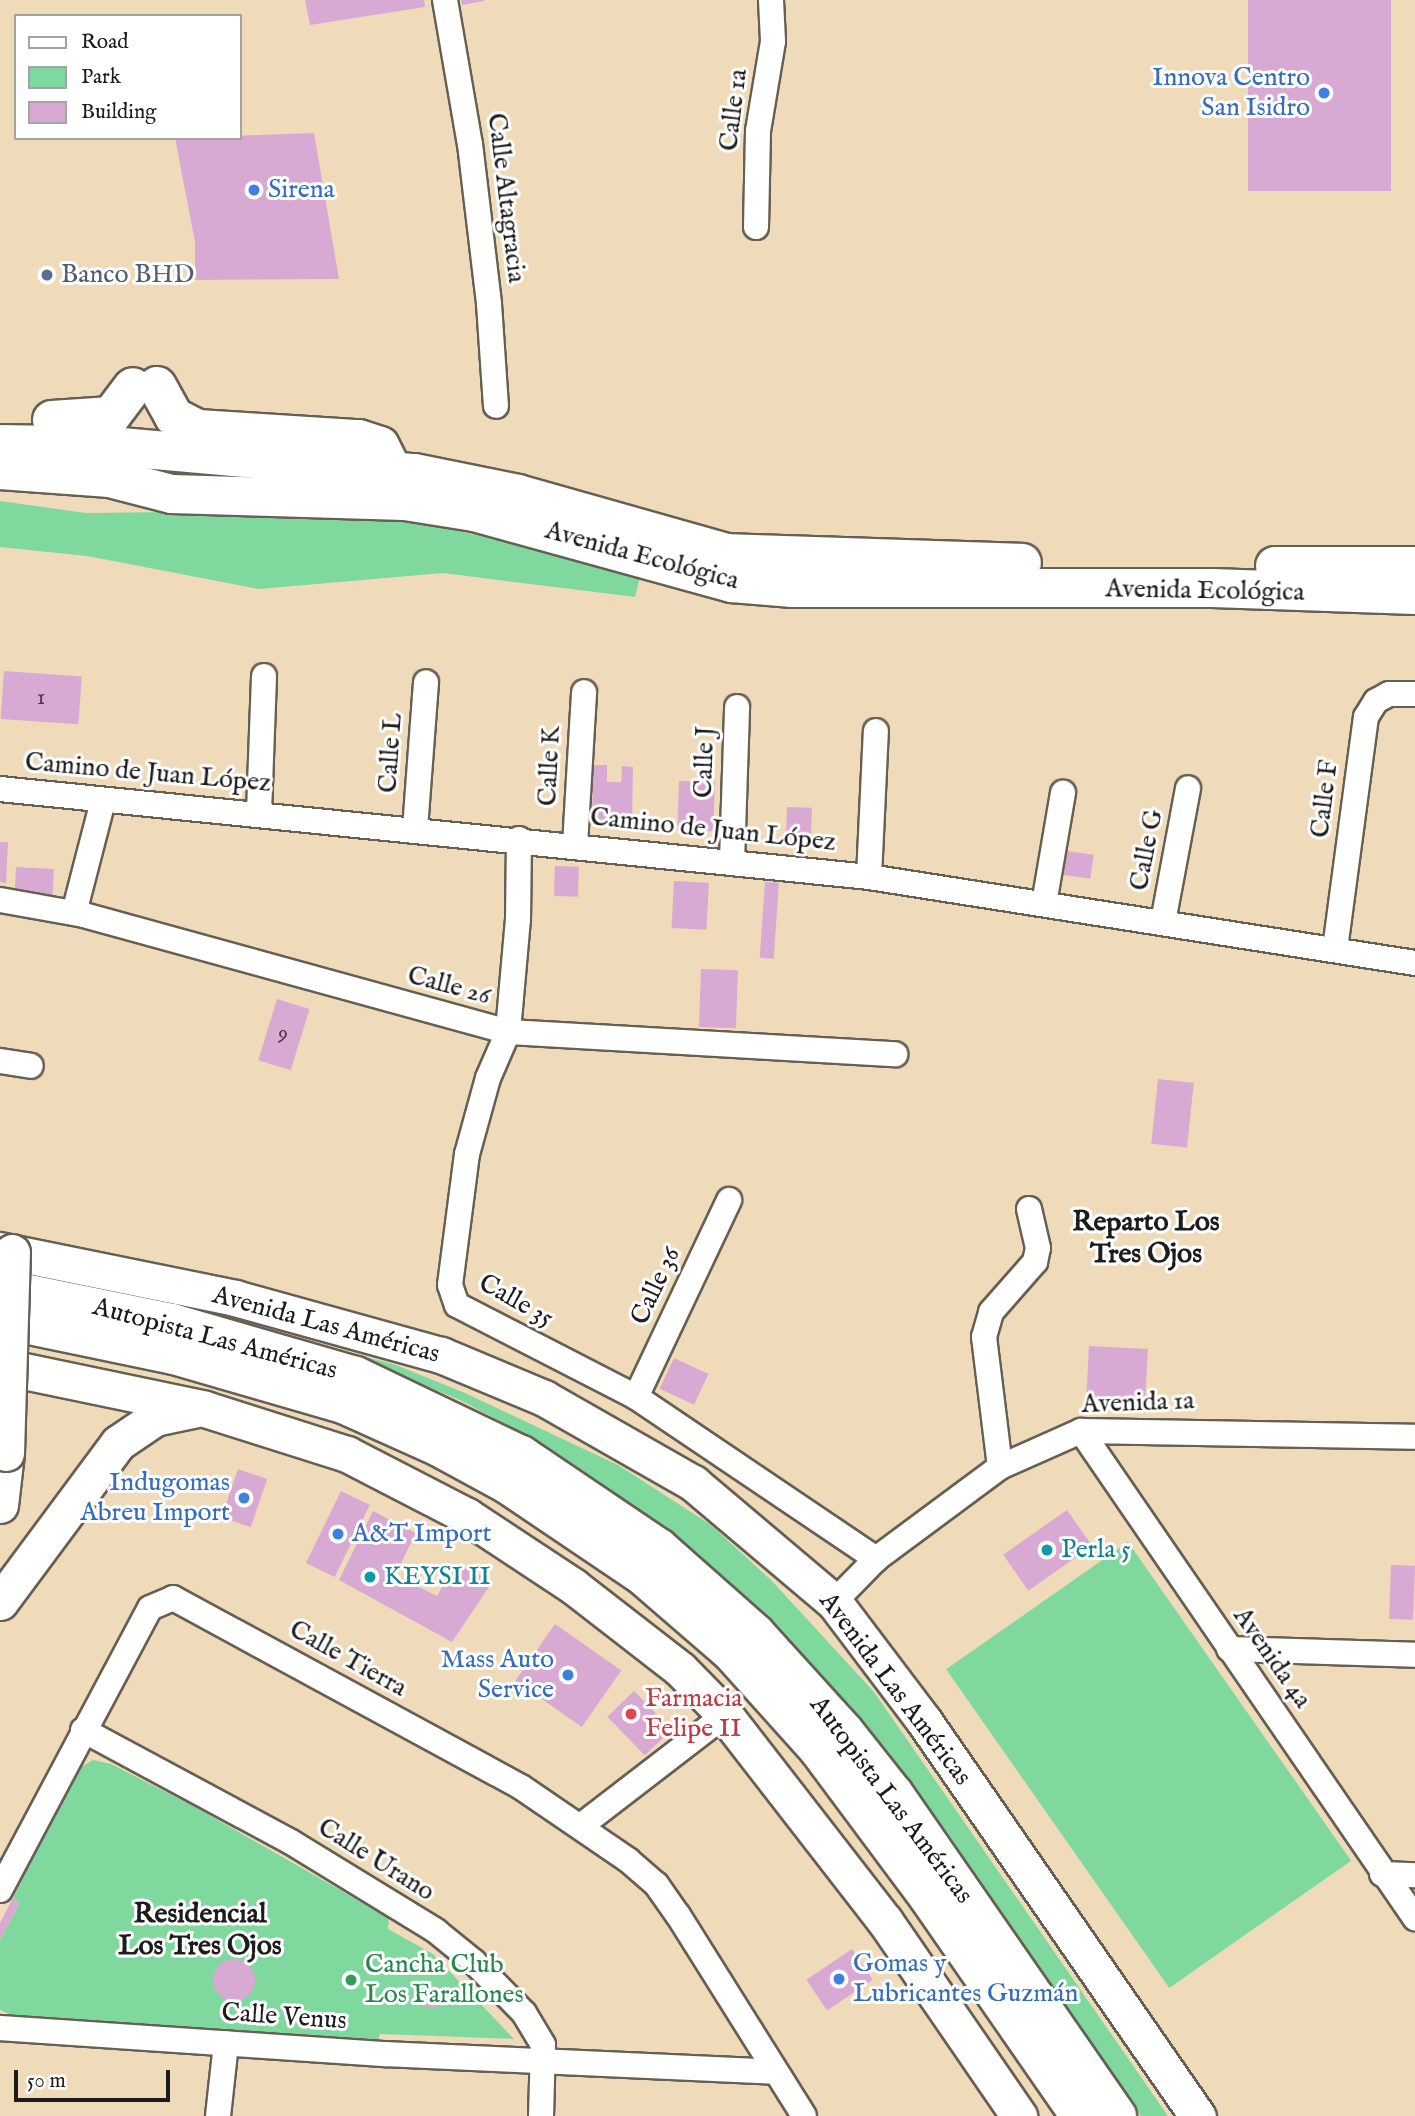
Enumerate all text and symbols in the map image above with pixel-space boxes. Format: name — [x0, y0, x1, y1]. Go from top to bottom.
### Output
legend — [14, 14, 242, 140]
text: Road — [81, 29, 128, 56]
place label: Innova Centro San Isidro — [1152, 62, 1310, 124]
text: Park — [81, 64, 121, 91]
street label: Calle 1a — [713, 67, 755, 153]
marker: Innova Centro San Isidro — [1316, 85, 1332, 101]
text: Building — [81, 99, 156, 126]
street label: Calle Altagracia — [480, 111, 532, 285]
place label: Sirena — [268, 174, 335, 206]
marker: Sirena — [246, 182, 262, 198]
place label: Banco BHD — [61, 259, 194, 291]
marker: Banco BHD — [39, 267, 55, 283]
street label: Avenida Ecológica — [542, 515, 742, 597]
street label: Avenida Ecológica — [1105, 574, 1305, 608]
house number: 1 — [37, 684, 45, 712]
street label: Calle L — [373, 712, 409, 794]
street label: Calle K — [532, 725, 568, 807]
street label: Calle J — [688, 725, 722, 799]
street label: Camino de Juan López — [24, 747, 272, 799]
street label: Calle F — [1305, 758, 1345, 840]
street label: Camino de Juan López — [589, 802, 837, 858]
street label: Calle G — [1124, 807, 1170, 893]
street label: Calle 26 — [404, 960, 494, 1012]
house number: 9 — [278, 1020, 288, 1048]
district label: Reparto Los Tres Ojos — [1072, 1206, 1220, 1272]
street label: Calle 36 — [624, 1242, 688, 1330]
street label: Calle 35 — [473, 1268, 559, 1334]
street label: Avenida Las Américas — [209, 1280, 443, 1370]
street label: Autopista Las Américas — [89, 1291, 341, 1387]
street label: Avenida 1a — [1081, 1385, 1195, 1421]
place label: Indugomas Abreu Import — [80, 1467, 230, 1528]
marker: Indugomas Abreu Import — [236, 1490, 252, 1506]
place label: A&T Import — [352, 1518, 491, 1550]
marker: A&T Import — [330, 1526, 346, 1542]
place label: Perla 5 — [1061, 1534, 1131, 1566]
marker: Perla 5 — [1039, 1542, 1055, 1558]
place label: KEYSI II — [384, 1561, 491, 1593]
marker: KEYSI II — [362, 1569, 378, 1585]
street label: Avenida Las Américas — [812, 1586, 978, 1792]
street label: Avenida 4a — [1226, 1602, 1318, 1714]
street label: Calle Tierra — [284, 1614, 412, 1704]
place label: Mass Auto Service — [440, 1644, 554, 1706]
marker: Mass Auto Service — [560, 1667, 576, 1683]
place label: Farmacia Felipe II — [645, 1683, 743, 1744]
street label: Autopista Las Américas — [803, 1690, 979, 1910]
marker: Farmacia Felipe II — [623, 1706, 639, 1722]
street label: Calle Urano — [312, 1812, 440, 1908]
district label: Residencial Los Tres Ojos — [118, 1898, 282, 1964]
place label: Gomas y Lubricantes Guzmán — [853, 1948, 1078, 2010]
place label: Cancha Club Los Farallones — [365, 1949, 524, 2010]
marker: Gomas y Lubricantes Guzmán — [831, 1971, 847, 1987]
marker: Cancha Club Los Farallones — [343, 1972, 359, 1988]
street label: Calle Venus — [220, 1997, 348, 2037]
scale bar — [18, 2056, 173, 2100]
text: 50 m — [27, 2068, 66, 2095]

